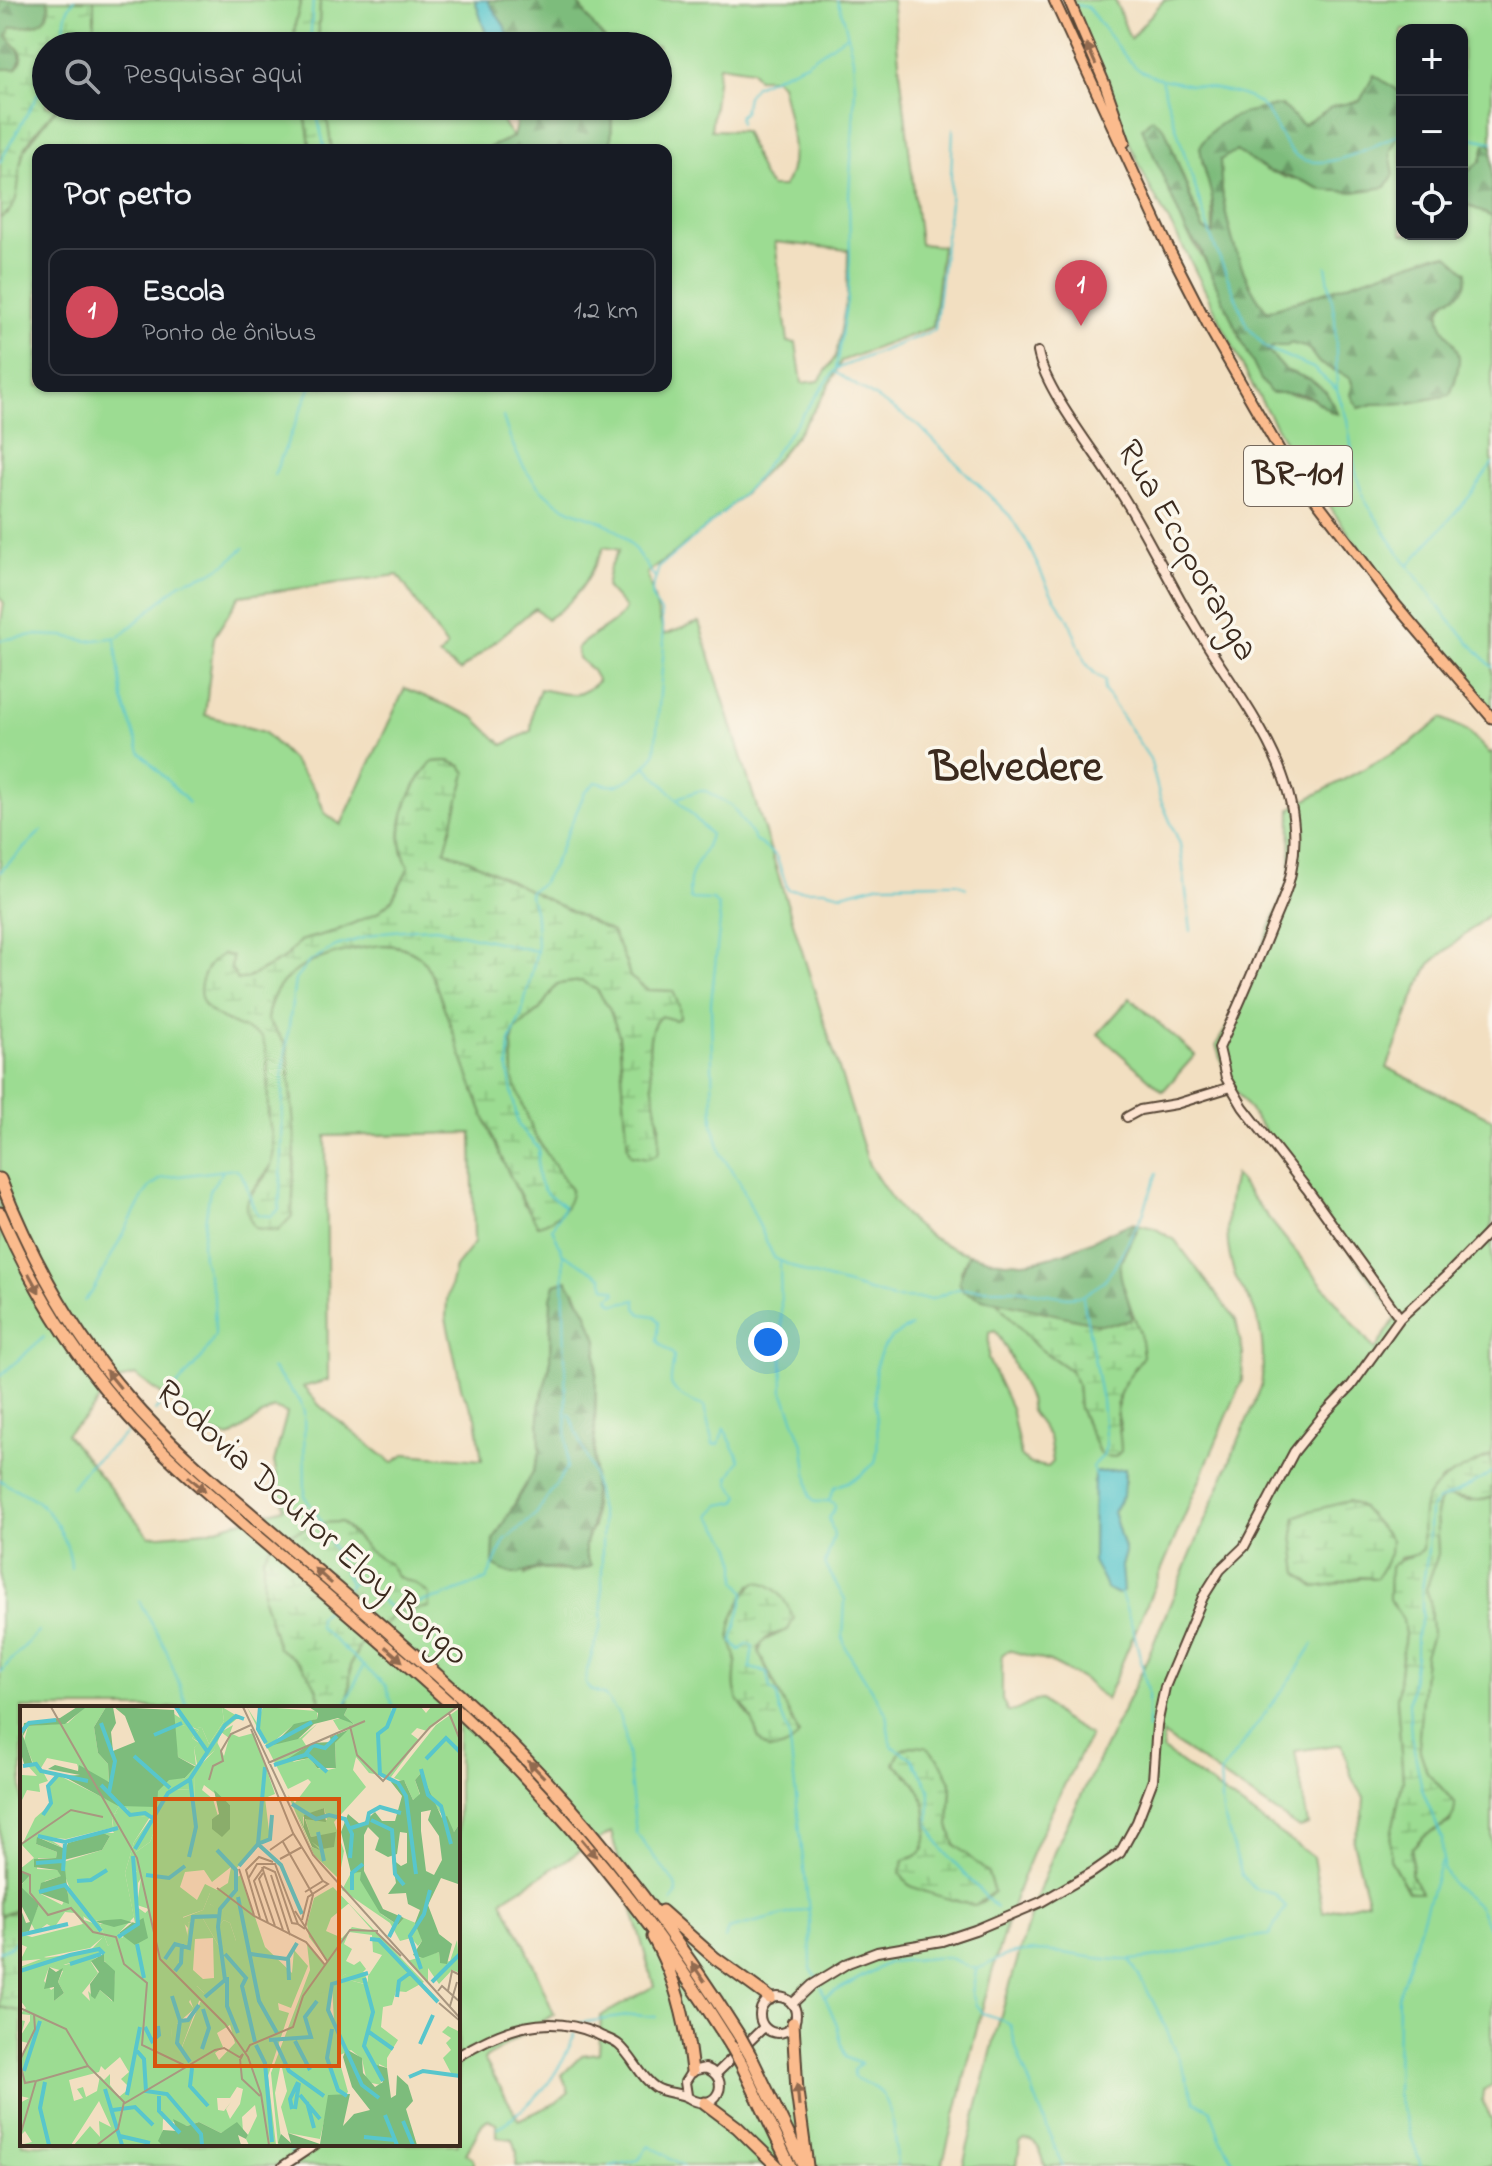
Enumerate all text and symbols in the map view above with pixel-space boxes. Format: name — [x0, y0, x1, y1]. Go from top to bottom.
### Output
map controls — [1396, 24, 1468, 240]
button: + — [1396, 24, 1468, 96]
search box — [32, 32, 672, 120]
one-way arrow — [1084, 42, 1098, 66]
icon: search — [60, 54, 104, 98]
text: Pesquisar aqui — [124, 54, 303, 98]
button: − — [1396, 96, 1468, 168]
button: locate — [1396, 168, 1468, 240]
text: Por perto — [64, 171, 192, 221]
pin: 1 — [1055, 260, 1107, 326]
text: Escola — [142, 271, 225, 315]
text: 1 — [88, 293, 96, 331]
text: 1.2 km — [573, 293, 638, 331]
text: Ponto de ônibus — [142, 315, 316, 353]
street label: Rua Ecoporanga — [1101, 431, 1271, 671]
road number: BR-101 — [1244, 446, 1352, 506]
district label: Belvedere — [928, 737, 1104, 801]
one-way arrow — [27, 1272, 41, 1294]
your location — [748, 1322, 788, 1362]
street label: Rodovia Doutor Eloy Borgo — [142, 1368, 480, 1680]
one-way arrow — [106, 1369, 122, 1389]
one-way arrow — [187, 1474, 207, 1492]
one-way arrow — [313, 1568, 333, 1585]
one-way arrow — [383, 1645, 403, 1662]
inset map — [20, 1706, 460, 2146]
one-way arrow — [527, 1760, 545, 1779]
one-way arrow — [580, 1838, 597, 1858]
one-way arrow — [691, 1961, 706, 1982]
one-way arrow — [791, 2082, 804, 2107]

